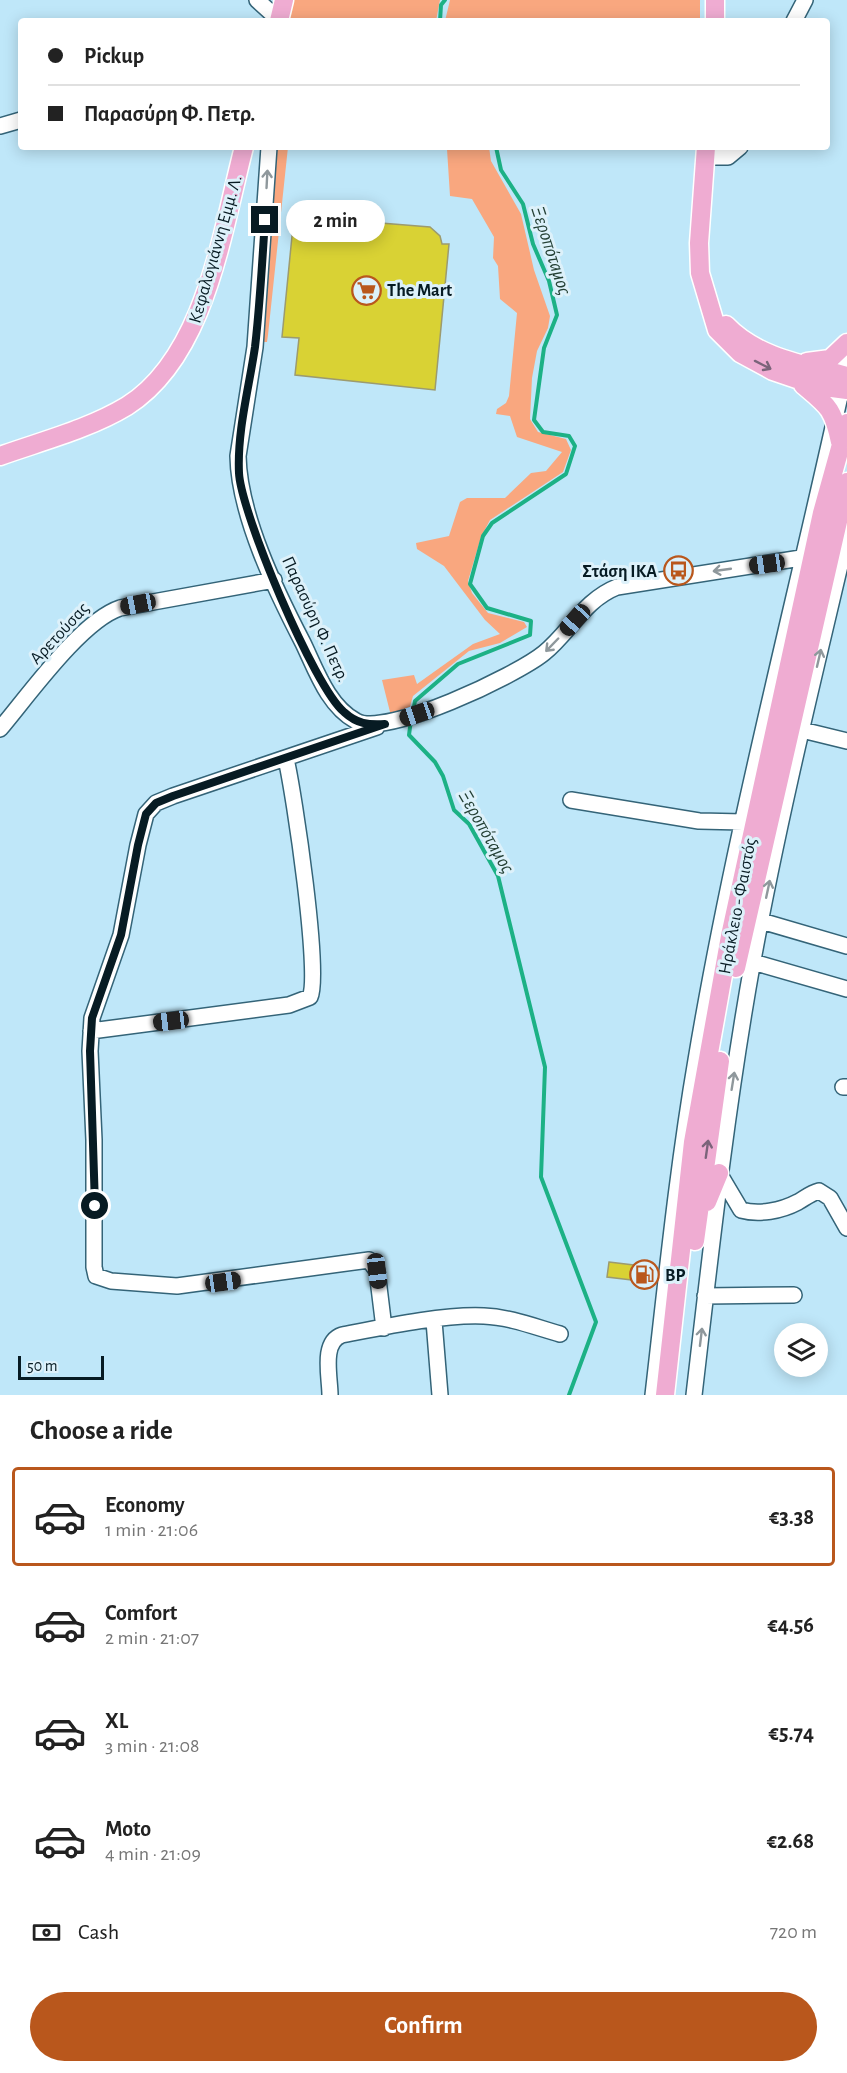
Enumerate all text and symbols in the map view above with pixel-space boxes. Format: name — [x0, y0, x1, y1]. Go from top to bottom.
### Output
text: Pickup — [84, 45, 144, 67]
text: Παρασύρη Φ. Πετρ. — [84, 103, 255, 125]
one-way arrow — [262, 169, 273, 189]
street label: Κεφαλογιάννη Εμμ. Λ. — [186, 173, 246, 325]
callout: 2 min — [286, 199, 385, 241]
water label: Ξεροπόταμος — [527, 203, 575, 297]
route end — [251, 206, 278, 233]
text: 2 min — [313, 211, 358, 231]
supermarket icon: The Mart — [350, 274, 382, 306]
place label: The Mart — [387, 282, 452, 300]
one-way arrow — [753, 360, 771, 372]
car — [748, 553, 786, 575]
street label: Παρασύρη Φ. Πετρ. — [278, 554, 352, 685]
bus stop icon: Στάση ΙΚΑ — [662, 555, 694, 587]
place label: Στάση ΙΚΑ — [582, 562, 657, 581]
one-way arrow — [713, 565, 733, 576]
car — [119, 592, 157, 616]
street label: Αρετούσας — [27, 599, 93, 668]
car — [556, 601, 594, 639]
one-way arrow — [545, 637, 559, 652]
one-way arrow — [813, 648, 825, 667]
car — [397, 700, 437, 728]
water label: Ξεροπόταμος — [454, 787, 518, 876]
street label: Ηράκλειο - Φαιστός — [716, 837, 760, 976]
one-way arrow — [762, 880, 774, 899]
car — [152, 1010, 190, 1032]
one-way arrow — [728, 1072, 739, 1091]
one-way arrow — [702, 1140, 713, 1160]
route start — [81, 1192, 108, 1219]
car — [366, 1252, 388, 1290]
fuel station icon: BP — [628, 1259, 660, 1291]
place label: BP — [665, 1267, 685, 1285]
car — [204, 1271, 242, 1293]
map controls — [774, 1323, 828, 1377]
button: layers — [774, 1323, 828, 1377]
one-way arrow — [695, 1327, 706, 1347]
scale bar — [18, 1353, 104, 1380]
text: 50 m — [27, 1358, 58, 1374]
text: Choose a ride — [30, 1417, 173, 1444]
icon: car — [33, 1490, 87, 1544]
text: Economy — [105, 1494, 185, 1516]
text: €3.38 — [769, 1506, 814, 1528]
text: 1 min · 21:06 — [105, 1520, 198, 1540]
icon: car — [33, 1598, 87, 1652]
text: Comfort — [105, 1602, 177, 1624]
text: €4.56 — [767, 1614, 814, 1636]
text: 2 min · 21:07 — [105, 1628, 199, 1648]
icon: car — [33, 1706, 87, 1760]
text: XL — [105, 1710, 128, 1732]
text: €5.74 — [769, 1722, 814, 1744]
text: 3 min · 21:08 — [105, 1736, 199, 1756]
icon: car — [33, 1814, 87, 1868]
text: Moto — [105, 1818, 151, 1840]
text: €2.68 — [767, 1830, 814, 1852]
text: 4 min · 21:09 — [105, 1844, 201, 1864]
icon: cash — [30, 1916, 63, 1949]
text: Cash — [78, 1921, 119, 1943]
text: 720 m — [770, 1922, 817, 1942]
button: Confirm — [30, 1992, 817, 2061]

